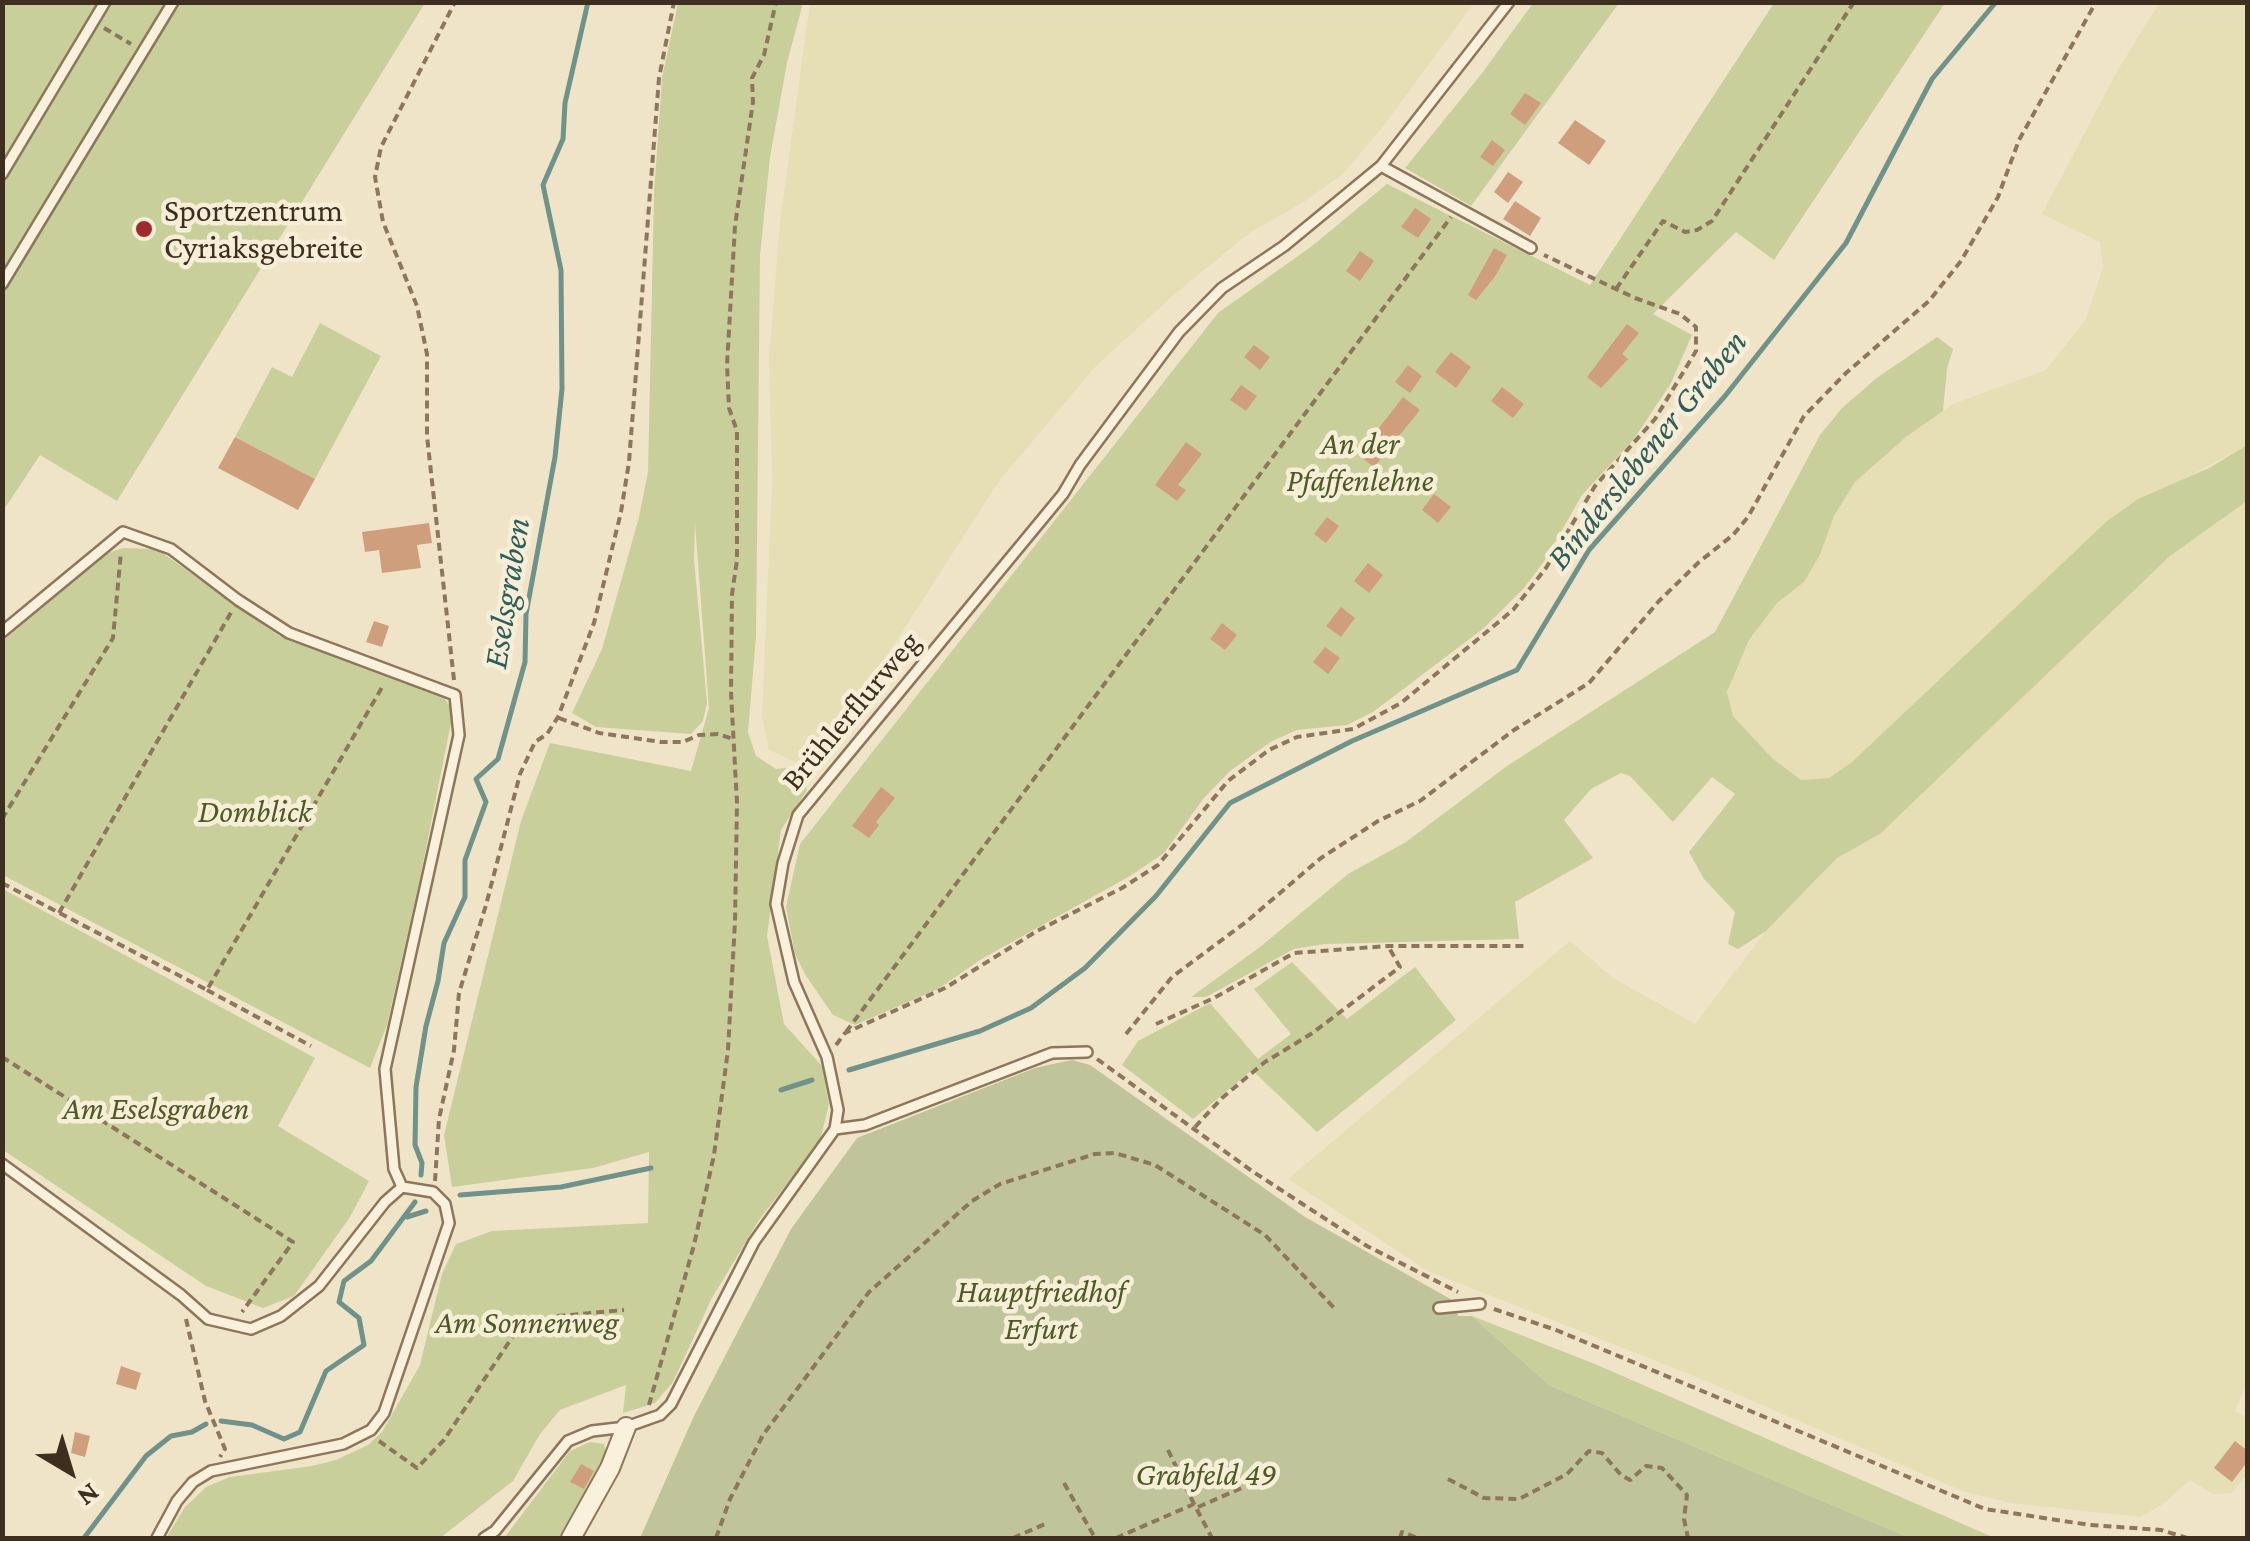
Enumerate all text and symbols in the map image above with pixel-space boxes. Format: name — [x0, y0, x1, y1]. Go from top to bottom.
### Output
place label: Sportzentrum Cyriaksgebreite — [164, 192, 363, 267]
marker: Sportzentrum Cyriaksgebreite — [133, 218, 155, 240]
water label: Binderslebener Graben — [1538, 322, 1756, 578]
park label: An der Pfaffenlehne — [1286, 425, 1434, 500]
water label: Eselsgraben — [474, 515, 540, 671]
street label: Brühlerflurweg — [773, 624, 929, 798]
park label: Domblick — [198, 793, 312, 831]
park label: Am Eselsgraben — [63, 1090, 249, 1128]
park label: Hauptfriedhof Erfurt — [956, 1273, 1126, 1348]
park label: Am Sonnenweg — [435, 1304, 619, 1342]
north arrow — [20, 1421, 120, 1521]
park label: Grabfeld 49 — [1135, 1456, 1277, 1494]
text: N — [72, 1477, 106, 1513]

